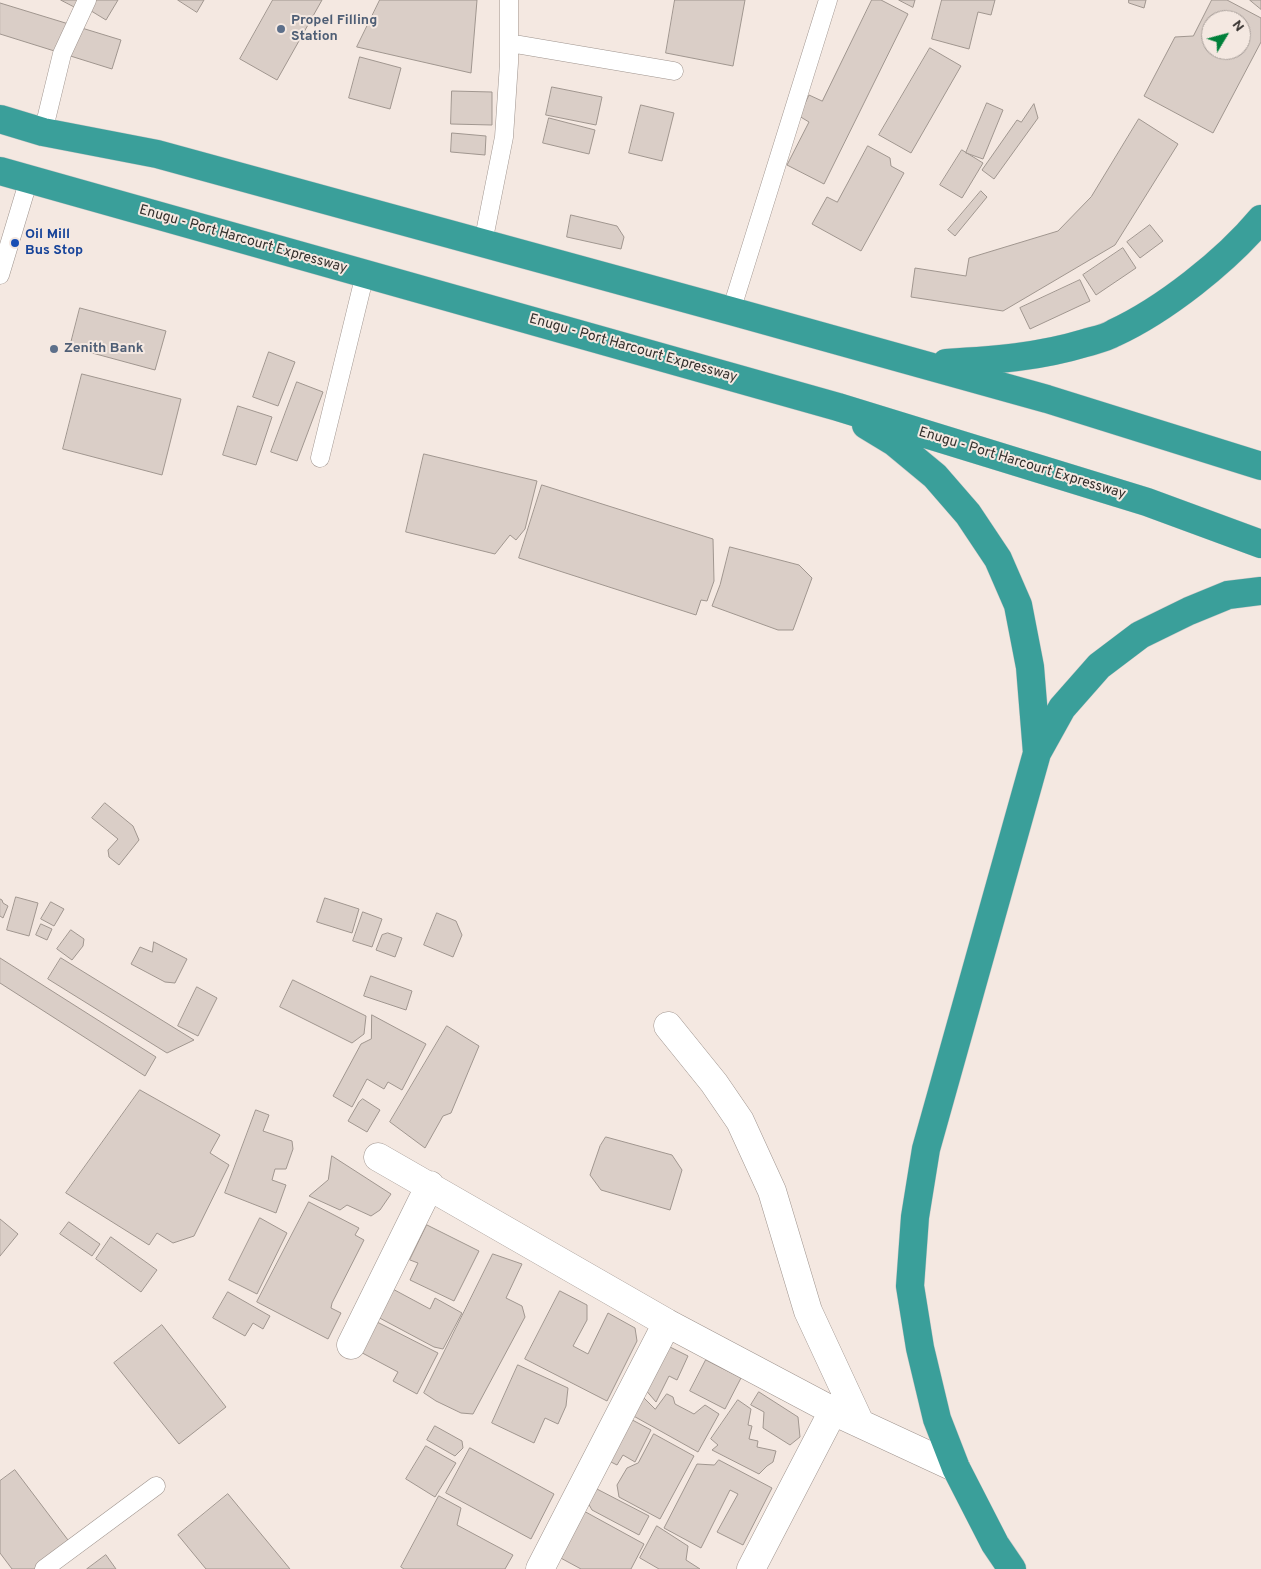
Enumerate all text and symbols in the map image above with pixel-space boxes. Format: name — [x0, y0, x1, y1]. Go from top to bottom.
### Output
north arrow — [1201, 10, 1251, 60]
place label: Propel Filling Station — [291, 13, 377, 46]
text: N — [1228, 17, 1247, 35]
marker: Propel Filling Station — [275, 23, 287, 35]
street label: Enugu - Port Harcourt Expressway — [137, 202, 349, 278]
place label: Oil Mill Bus Stop — [25, 227, 83, 260]
marker: Oil Mill Bus Stop — [9, 237, 21, 249]
street label: Enugu - Port Harcourt Expressway — [527, 311, 739, 387]
place label: Zenith Bank — [64, 341, 144, 357]
marker: Zenith Bank — [48, 343, 60, 355]
street label: Enugu - Port Harcourt Expressway — [916, 424, 1128, 504]

